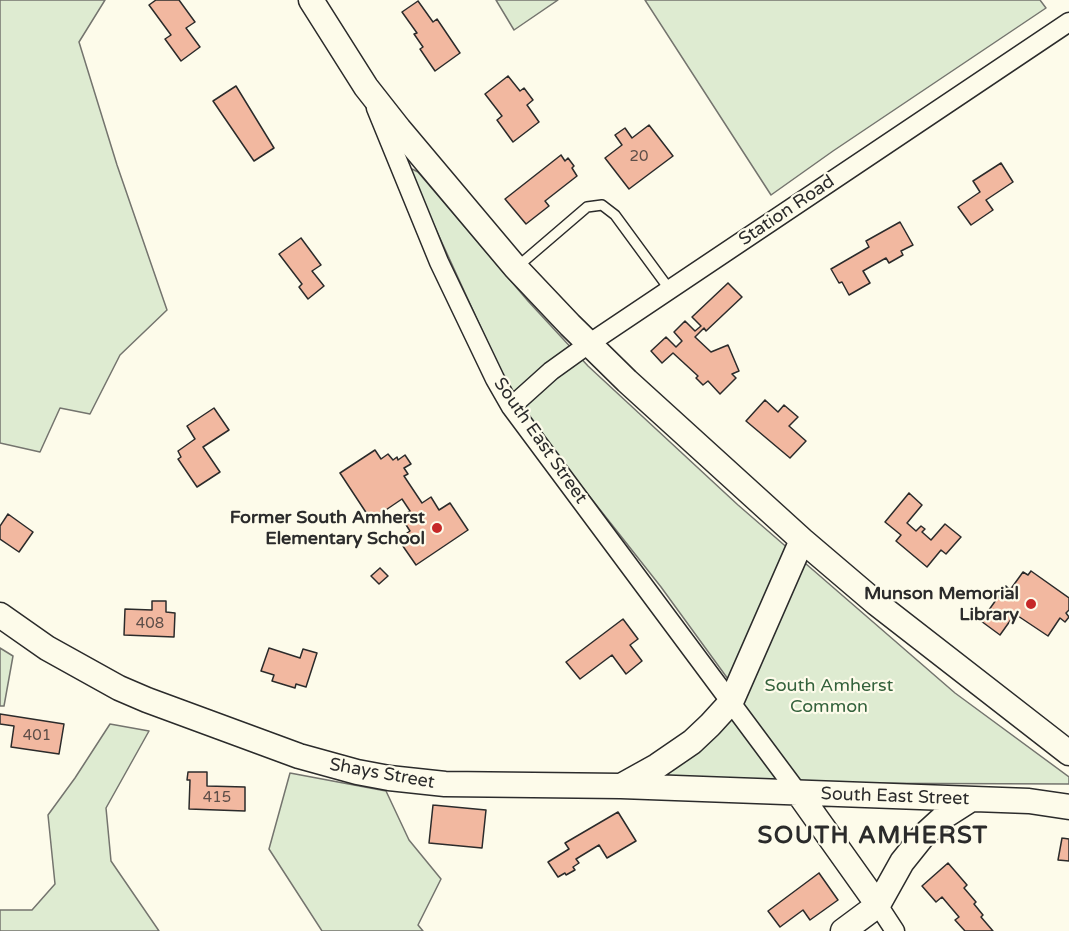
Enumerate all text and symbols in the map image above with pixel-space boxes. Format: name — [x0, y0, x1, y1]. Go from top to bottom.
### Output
house number: 20 — [630, 148, 648, 166]
street label: Station Road — [735, 171, 839, 251]
street label: South East Street — [489, 374, 591, 508]
place label: Former South Amherst Elementary School — [230, 507, 425, 550]
marker: Former South Amherst Elementary School — [430, 521, 444, 535]
place label: Munson Memorial Library — [864, 583, 1019, 626]
marker: Munson Memorial Library — [1024, 597, 1038, 611]
house number: 408 — [136, 615, 164, 633]
park label: South Amherst Common — [765, 675, 893, 718]
house number: 401 — [23, 727, 51, 745]
street label: Shays Street — [328, 754, 436, 794]
street label: South East Street — [820, 784, 970, 810]
house number: 415 — [203, 789, 231, 807]
district label: SOUTH AMHERST — [757, 823, 989, 851]

